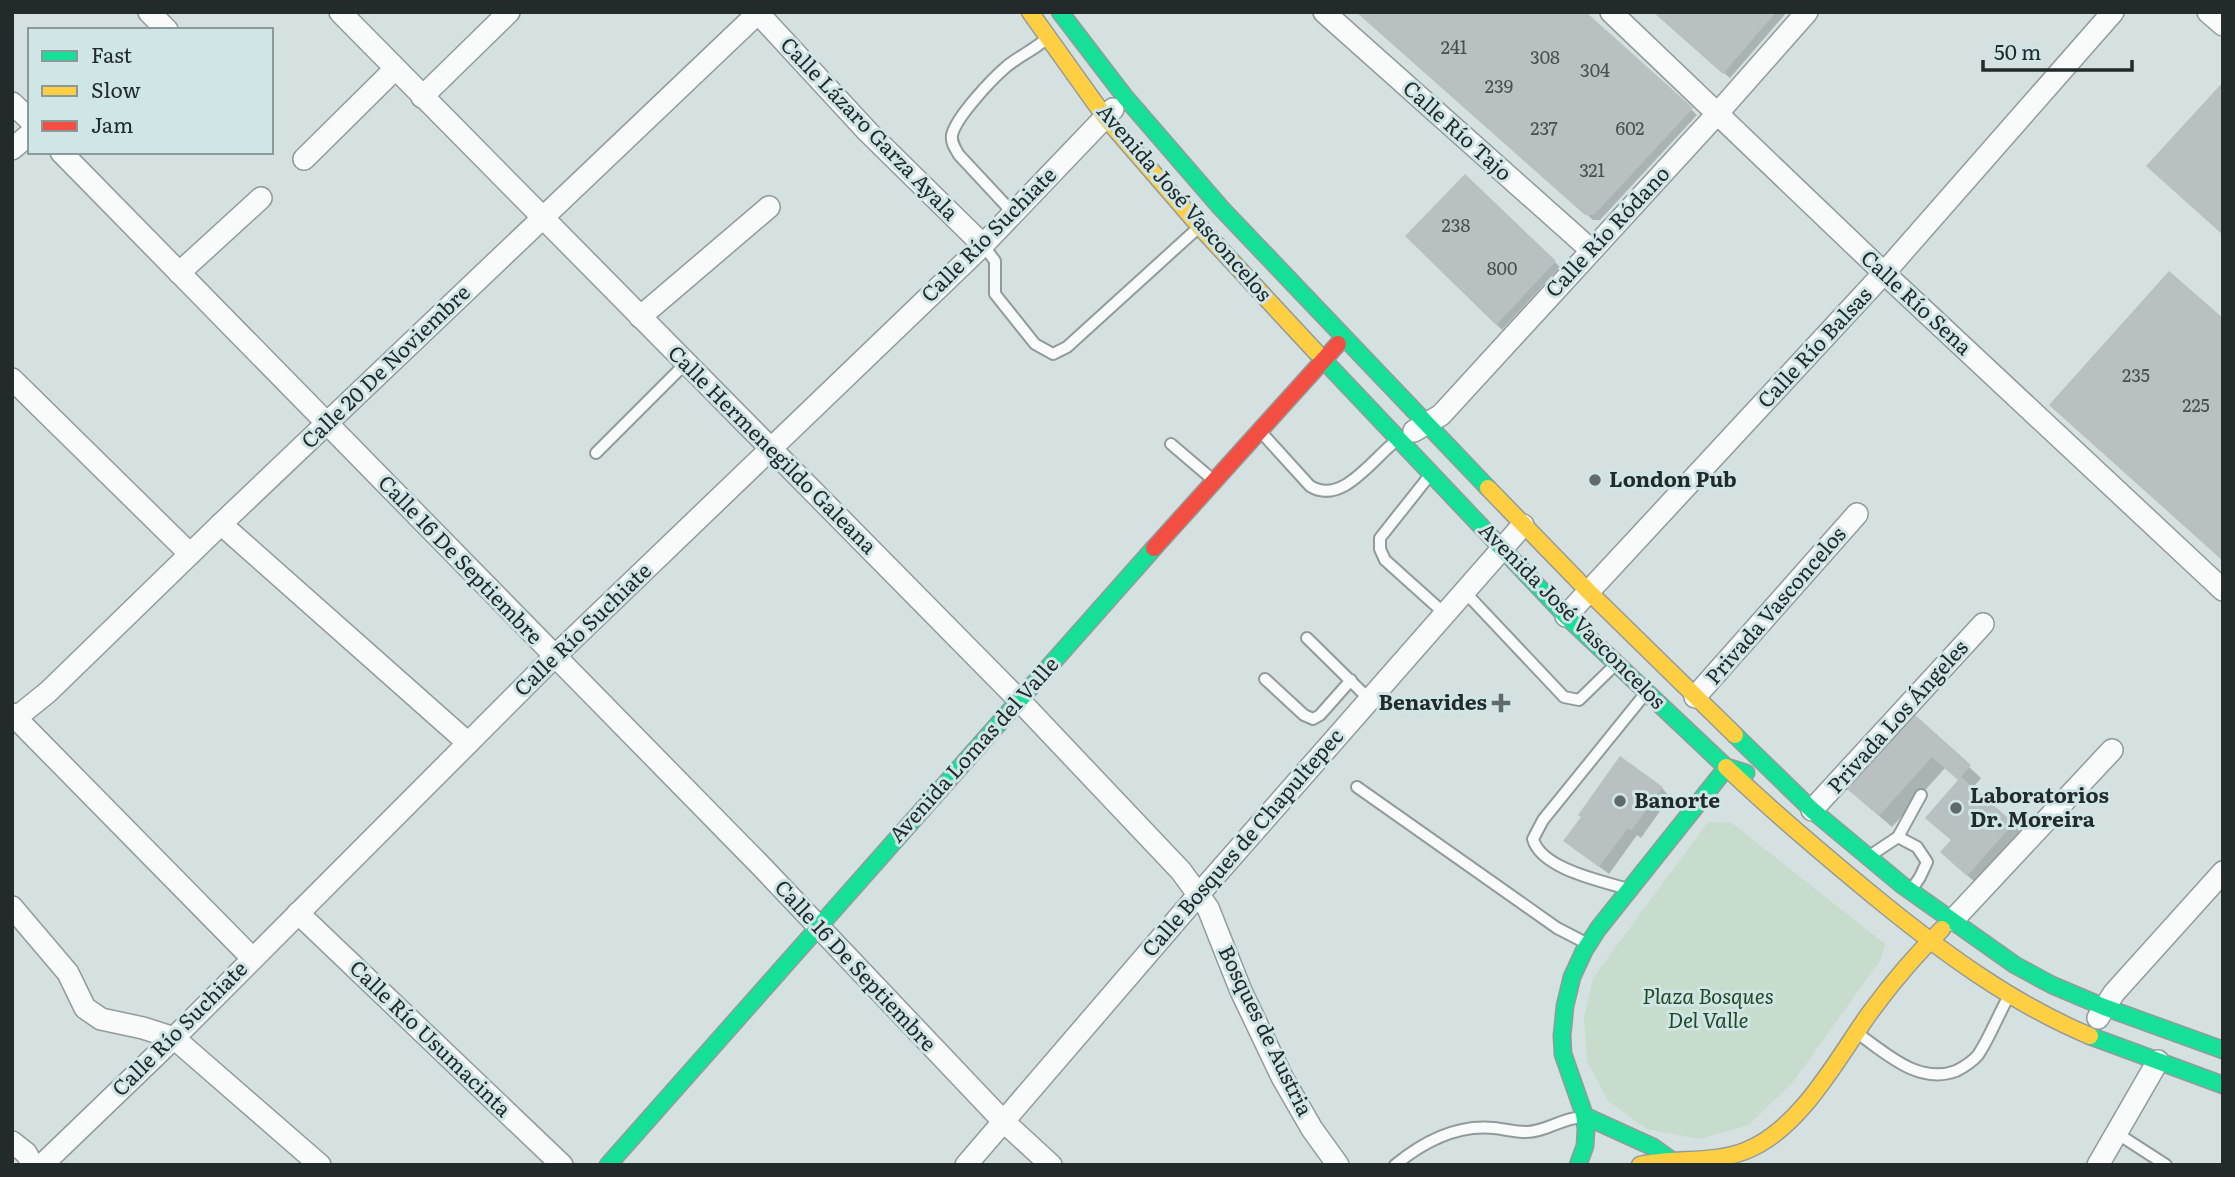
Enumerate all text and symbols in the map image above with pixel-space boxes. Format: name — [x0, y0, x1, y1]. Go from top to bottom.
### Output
legend — [28, 28, 273, 154]
scale bar — [1983, 28, 2132, 72]
street label: Calle Lázaro Garza Ayala — [775, 29, 967, 226]
house number: 241 — [1441, 33, 1467, 60]
text: 50 m — [1994, 35, 2041, 66]
text: Fast — [91, 38, 132, 69]
house number: 308 — [1530, 43, 1560, 70]
house number: 304 — [1580, 56, 1610, 83]
street label: Calle Río Tajo — [1397, 72, 1520, 187]
house number: 239 — [1485, 72, 1513, 99]
text: Slow — [91, 73, 141, 104]
street label: Avenida José Vasconcelos — [1091, 96, 1281, 307]
text: Jam — [91, 108, 133, 139]
house number: 237 — [1530, 114, 1558, 141]
house number: 602 — [1615, 114, 1645, 141]
house number: 321 — [1579, 156, 1605, 183]
street label: Calle Río Ródano — [1537, 157, 1676, 303]
street label: Calle Río Suchiate — [913, 158, 1062, 308]
house number: 238 — [1442, 211, 1470, 238]
street label: Calle Río Sena — [1855, 241, 1981, 361]
house number: 800 — [1487, 254, 1517, 281]
street label: Calle 20 De Noviembre — [293, 276, 476, 454]
street label: Calle Río Balsas — [1749, 279, 1878, 414]
street label: Calle Hermenegildo Galeana — [662, 337, 886, 560]
house number: 235 — [2122, 361, 2150, 388]
house number: 225 — [2182, 391, 2210, 418]
place label: London Pub — [1609, 462, 1737, 493]
street label: Calle 16 De Septiembre — [373, 467, 551, 650]
marker: London Pub — [1587, 472, 1603, 488]
street label: Avenida José Vasconcelos — [1473, 514, 1674, 715]
street label: Privada Vasconcelos — [1697, 518, 1852, 690]
street label: Calle Río Suchiate — [506, 554, 657, 702]
street label: Privada Los Ángeles — [1819, 632, 1974, 799]
street label: Avenida Lomas del Valle — [880, 648, 1064, 848]
place label: Benavides — [1378, 685, 1487, 716]
marker: Benavides — [1493, 695, 1509, 711]
street label: Calle Bosques de Chapultepec — [1133, 720, 1349, 962]
place label: Laboratorios Dr. Moreira — [1970, 778, 2109, 833]
place label: Banorte — [1634, 783, 1720, 814]
marker: Banorte — [1612, 793, 1628, 809]
marker: Laboratorios Dr. Moreira — [1948, 800, 1964, 816]
street label: Calle 16 De Septiembre — [769, 871, 945, 1057]
street label: Bosques de Austria — [1212, 939, 1322, 1121]
street label: Calle Río Suchiate — [104, 952, 253, 1102]
street label: Calle Río Usumacinta — [344, 952, 520, 1123]
park label: Plaza Bosques Del Valle — [1642, 979, 1774, 1034]

